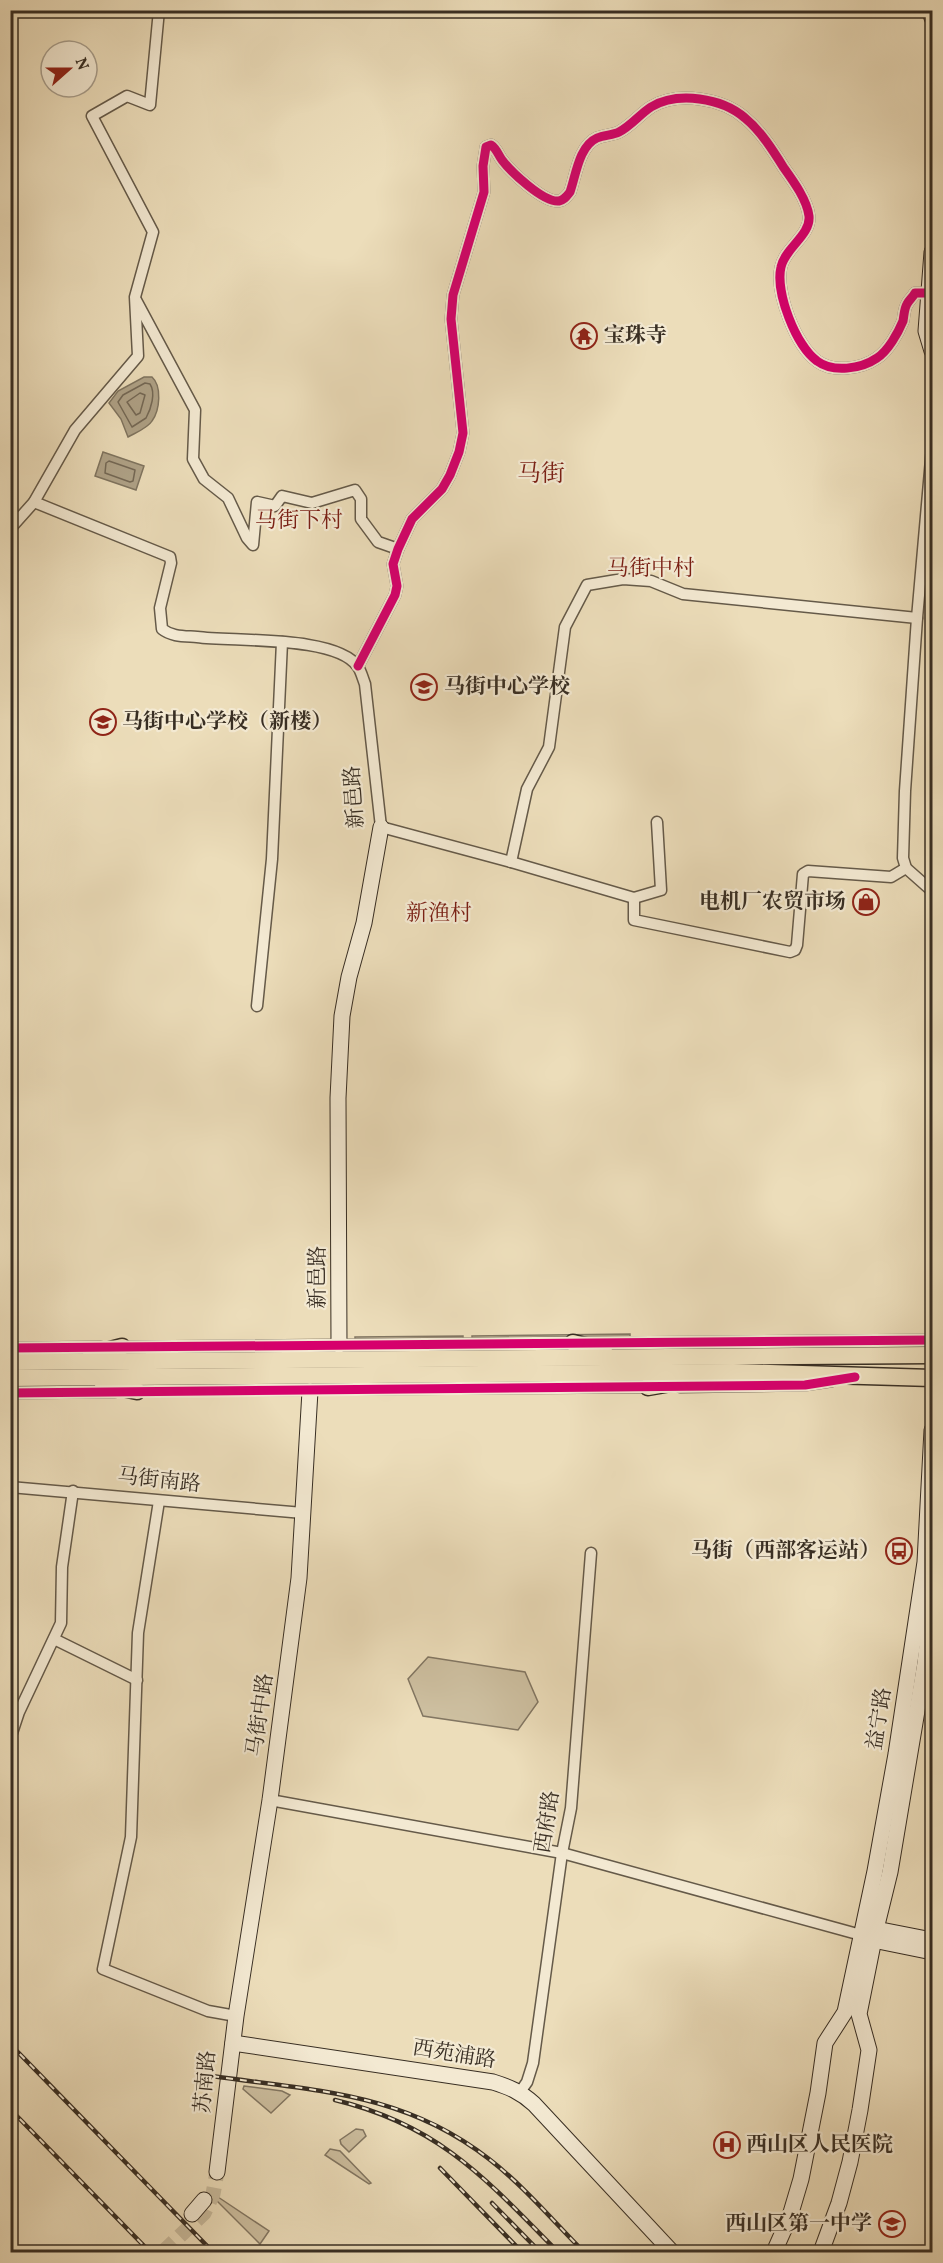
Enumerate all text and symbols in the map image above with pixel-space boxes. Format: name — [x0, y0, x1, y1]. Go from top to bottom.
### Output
north arrow — [39, 39, 99, 99]
text: N — [69, 55, 94, 74]
temple icon: 宝珠寺 — [569, 321, 599, 351]
place label: 宝珠寺 — [604, 322, 667, 351]
district label: 马街 — [517, 458, 565, 492]
district label: 马街下村 — [255, 506, 343, 537]
district label: 马街中村 — [607, 554, 695, 585]
school or university icon: 马街中心学校 — [409, 672, 439, 702]
place label: 马街中心学校 — [444, 673, 570, 702]
school or university icon: 马街中心学校（新楼） — [88, 707, 118, 737]
place label: 马街中心学校（新楼） — [122, 708, 332, 737]
street label: 新邑路 — [338, 765, 372, 829]
shop icon: 电机厂农贸市场 — [851, 887, 881, 917]
place label: 电机厂农贸市场 — [699, 888, 846, 917]
district label: 新渔村 — [406, 899, 472, 930]
street label: 新邑路 — [304, 1246, 333, 1309]
street label: 马街南路 — [116, 1462, 202, 1500]
bus stop icon: 马街（西部客运站） — [884, 1536, 914, 1566]
place label: 马街（西部客运站） — [691, 1537, 880, 1566]
street label: 马街中路 — [241, 1671, 281, 1759]
street label: 益宁路 — [861, 1686, 899, 1752]
street label: 西府路 — [529, 1789, 567, 1855]
street label: 西苑浦路 — [410, 2034, 498, 2076]
street label: 苏南路 — [189, 2049, 223, 2115]
hospital icon: 西山区人民医院 — [712, 2130, 742, 2160]
place label: 西山区人民医院 — [746, 2131, 893, 2160]
school or university icon: 西山区第一中学 — [877, 2209, 907, 2239]
place label: 西山区第一中学 — [725, 2210, 872, 2239]

